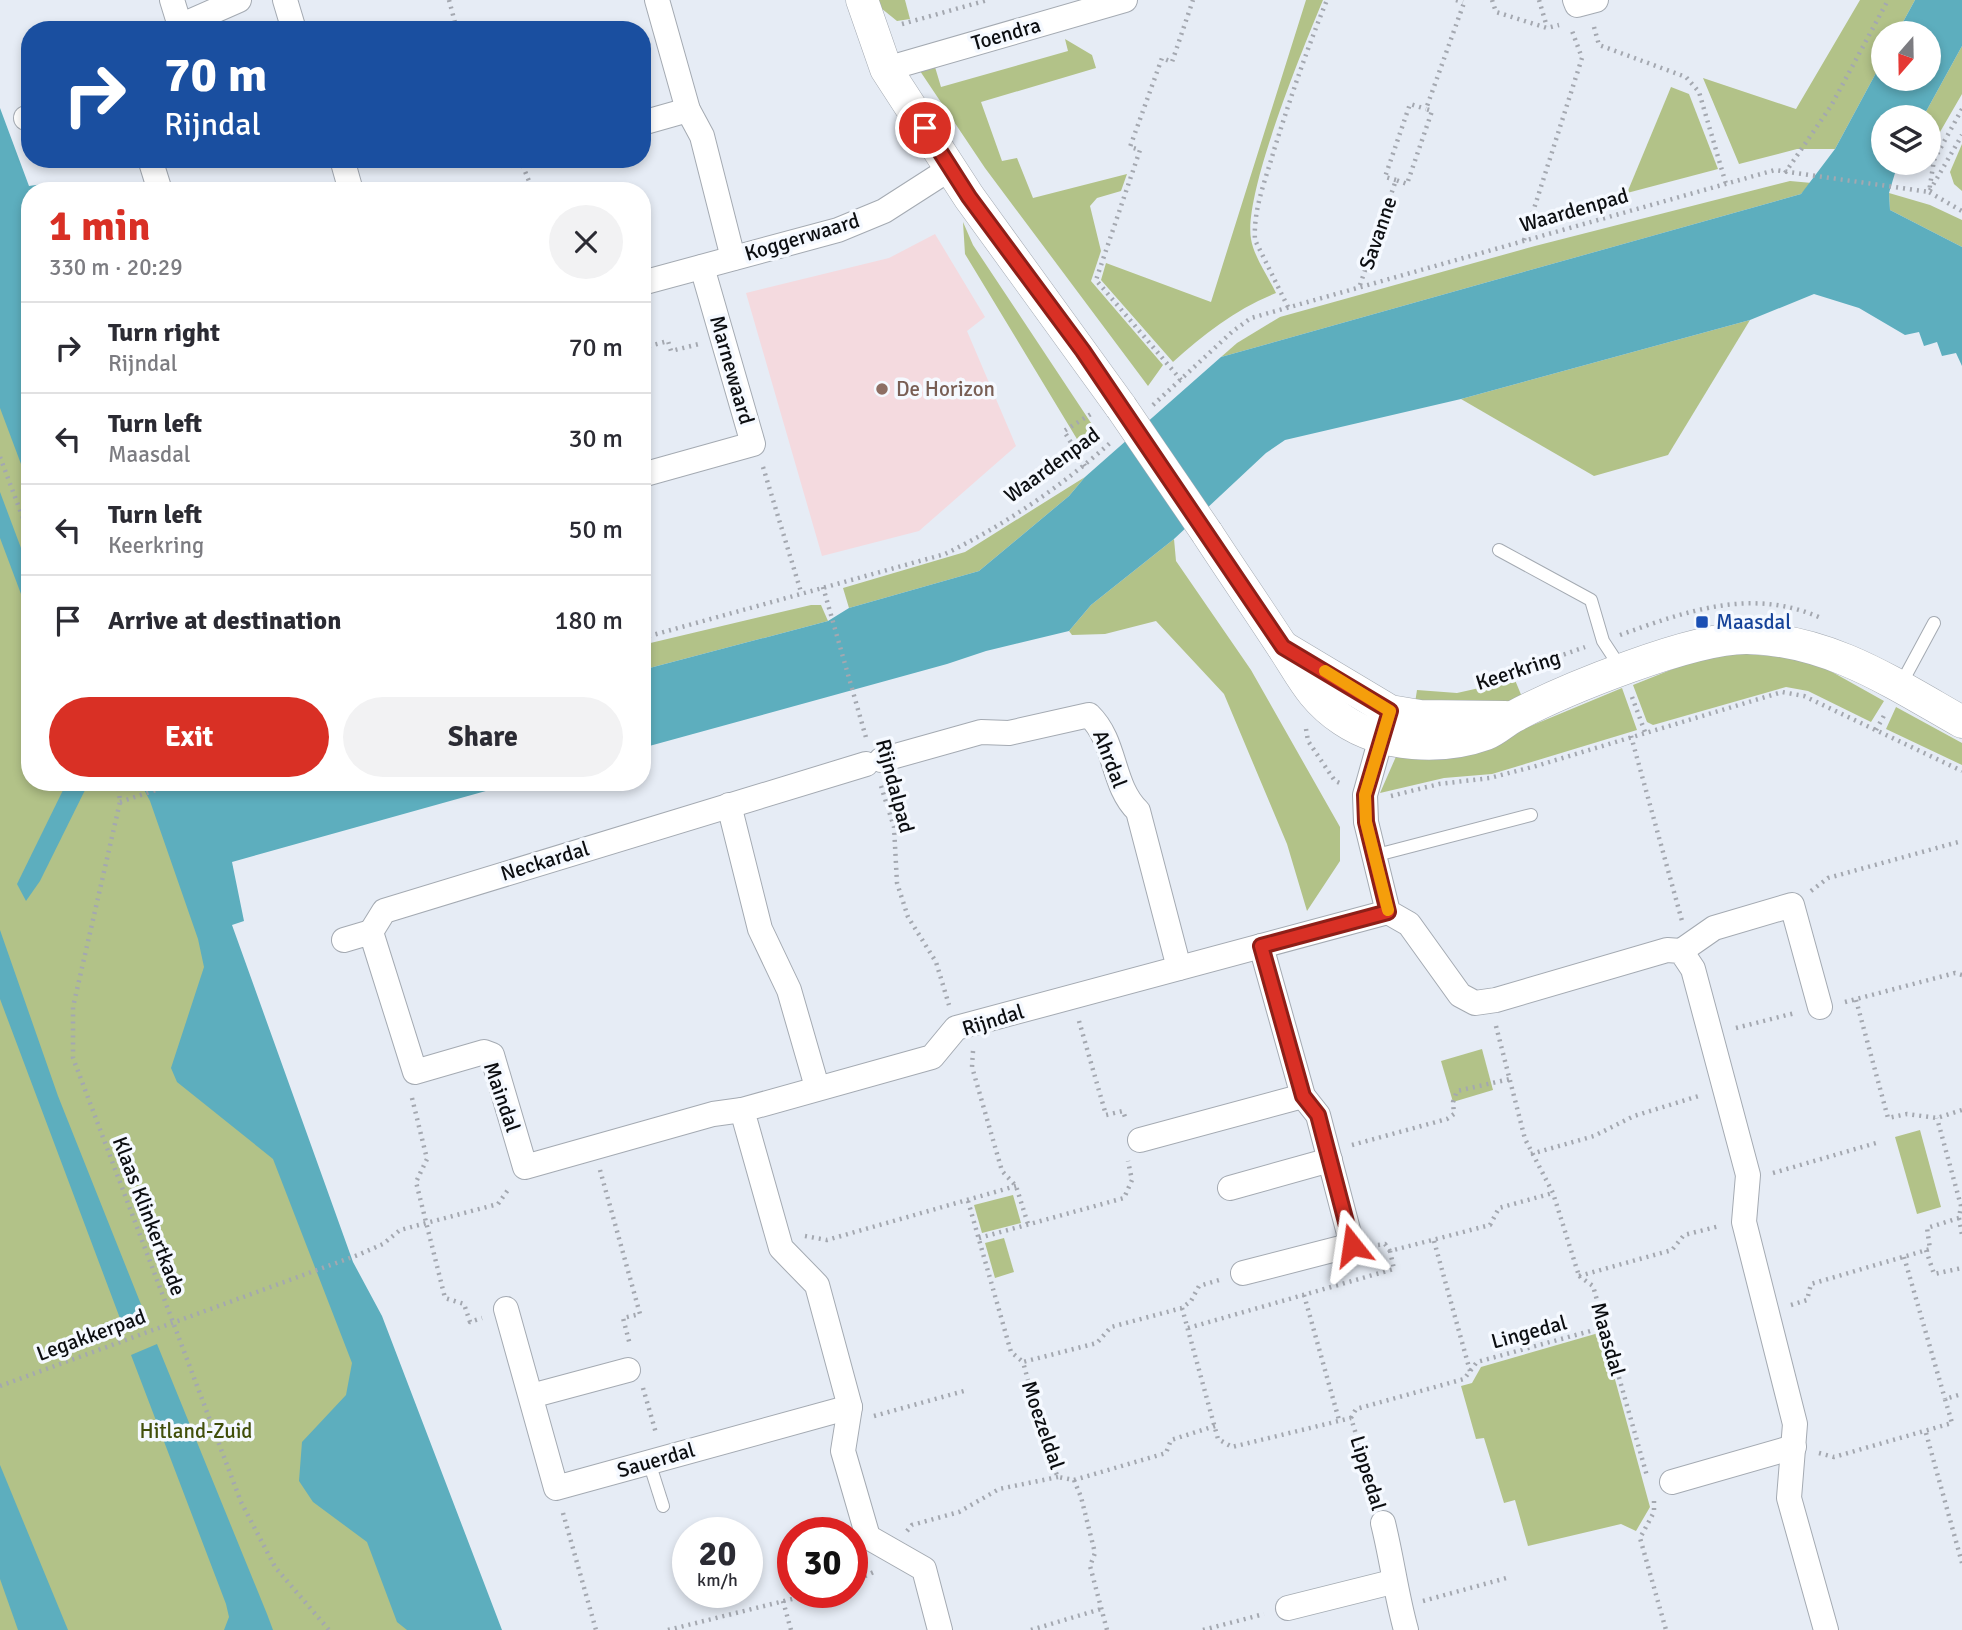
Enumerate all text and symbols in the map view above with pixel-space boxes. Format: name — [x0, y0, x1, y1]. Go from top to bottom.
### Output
street label: Toendra — [968, 12, 1044, 56]
north arrow — [1871, 21, 1941, 91]
map controls — [1871, 21, 1941, 175]
text: 70 m — [164, 45, 267, 105]
icon: right — [49, 49, 140, 140]
pin — [895, 98, 955, 158]
text: Rijndal — [164, 105, 261, 144]
button: layers — [1871, 105, 1941, 175]
icon: arrive — [906, 109, 944, 147]
street label: Waardenpad — [1517, 182, 1631, 238]
street label: Savanne — [1353, 193, 1403, 273]
text: 1 min — [49, 201, 150, 252]
button: close — [549, 205, 623, 279]
street label: Koggerwaard — [741, 207, 863, 267]
text: 330 m · 20:29 — [49, 253, 183, 282]
street label: Marnewaard — [704, 313, 760, 427]
text: Turn right — [108, 317, 220, 349]
icon: right — [49, 329, 87, 367]
text: 70 m — [568, 332, 623, 364]
text: Rijndal — [108, 349, 178, 378]
place label: De Horizon — [896, 376, 995, 402]
marker: De Horizon — [874, 381, 890, 397]
text: Turn left — [108, 408, 202, 440]
icon: left — [49, 420, 87, 458]
street label: Waardenpad — [999, 422, 1105, 508]
text: 30 m — [568, 423, 623, 455]
text: Maasdal — [108, 440, 191, 469]
text: Turn left — [108, 499, 202, 531]
icon: left — [49, 511, 87, 549]
text: 50 m — [568, 514, 623, 546]
text: Keerkring — [108, 531, 204, 560]
icon: arrive — [49, 602, 87, 640]
text: Arrive at destination — [108, 605, 341, 637]
text: 180 m — [554, 605, 623, 637]
place label: Maasdal — [1716, 609, 1791, 635]
marker: Maasdal — [1694, 614, 1710, 630]
street label: Keerkring — [1472, 644, 1564, 696]
button: Exit — [49, 697, 329, 777]
button: Share — [343, 697, 623, 777]
street label: Ahrdal — [1087, 726, 1133, 792]
street label: Rijndalpad — [870, 736, 920, 836]
street label: Neckardal — [498, 835, 592, 887]
street label: Rijndal — [959, 998, 1027, 1042]
street label: Maindal — [478, 1058, 526, 1136]
street label: Klaas Klinkertkade — [107, 1133, 191, 1299]
position arrow — [1315, 1208, 1389, 1282]
street label: Maasdal — [1585, 1299, 1631, 1379]
street label: Legakkerpad — [33, 1303, 149, 1367]
street label: Lingedal — [1488, 1309, 1570, 1355]
street label: Moezeldal — [1016, 1377, 1070, 1473]
park label: Hitland-Zuid — [139, 1418, 253, 1444]
street label: Lippedal — [1344, 1432, 1392, 1514]
street label: Sauerdal — [614, 1437, 698, 1483]
speed limit sign: 30 — [777, 1517, 868, 1608]
text: 20 — [699, 1532, 736, 1575]
text: km/h — [697, 1569, 738, 1591]

